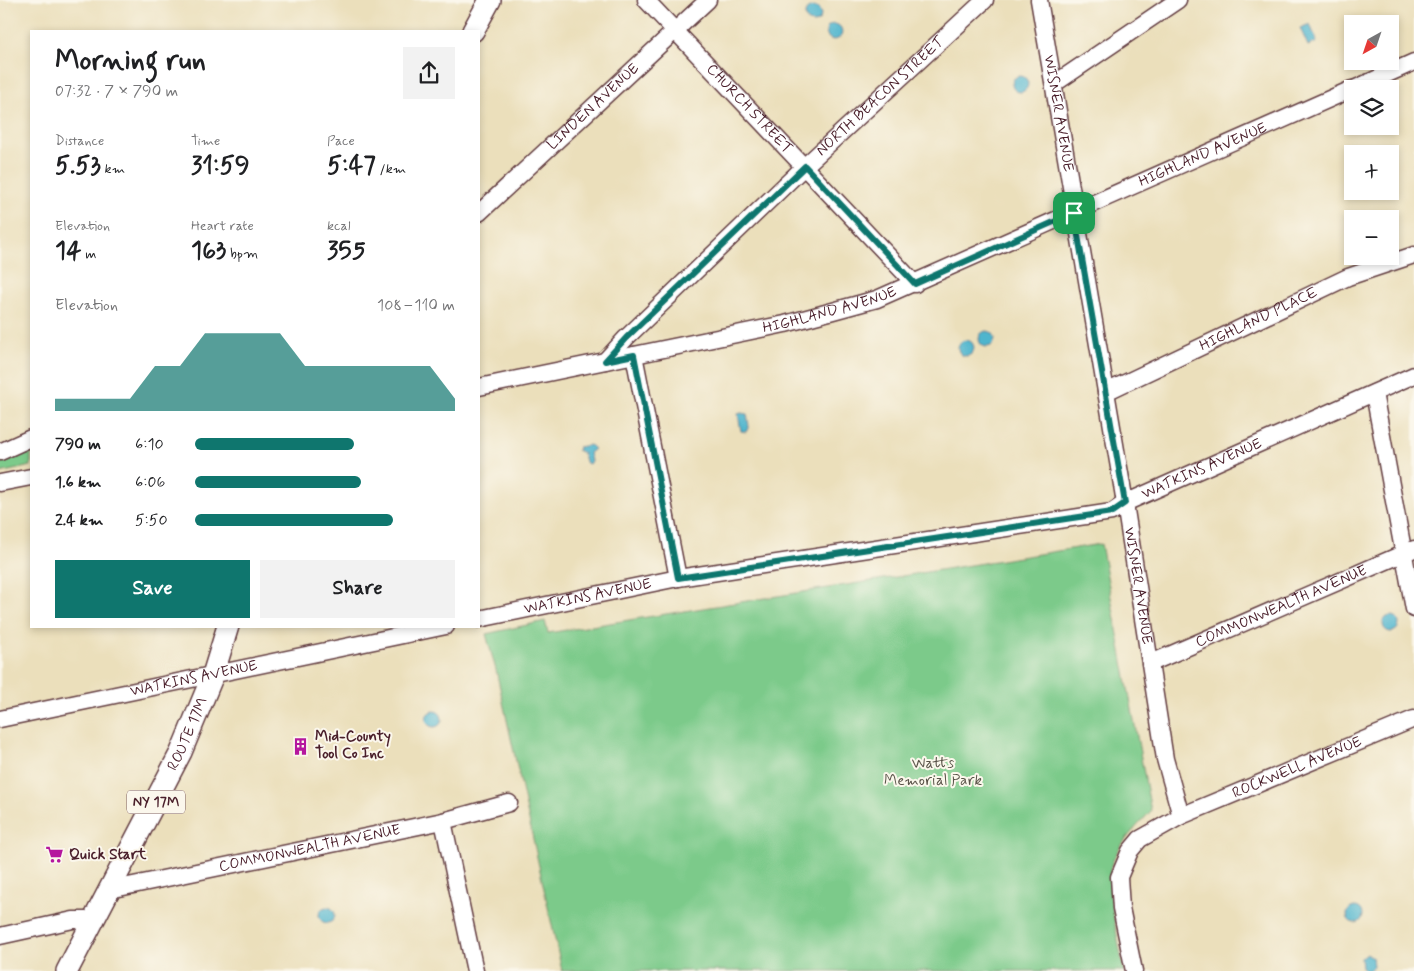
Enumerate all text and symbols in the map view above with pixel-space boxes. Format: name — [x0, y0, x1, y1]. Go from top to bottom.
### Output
north arrow — [1344, 15, 1399, 70]
map controls — [1344, 15, 1399, 265]
street label: NORTH BEACON STREET — [812, 32, 949, 161]
text: Morning run — [55, 43, 206, 80]
button: share — [403, 47, 455, 99]
street label: WISNER AVENUE — [1039, 53, 1078, 174]
street label: LINDEN AVENUE — [543, 59, 644, 155]
street label: CHURCH STREET — [702, 60, 797, 158]
button: layers — [1344, 80, 1399, 135]
text: 07:32 · 7 × 790 m — [55, 81, 178, 102]
street label: HIGHLAND AVENUE — [1136, 118, 1270, 192]
text: Distance — [55, 132, 104, 150]
text: Time — [191, 132, 220, 150]
text: Pace — [327, 132, 355, 150]
button: + — [1344, 145, 1399, 200]
text: 5.53 — [55, 150, 101, 183]
text: 31:59 — [191, 150, 250, 183]
text: 5:47 — [327, 150, 376, 183]
text: km — [101, 160, 125, 178]
text: /km — [376, 160, 406, 178]
pin — [1053, 192, 1095, 234]
icon: arrive — [1060, 199, 1088, 227]
button: − — [1344, 210, 1399, 265]
text: Elevation — [55, 217, 110, 235]
text: Heart rate — [191, 217, 254, 235]
text: kcal — [327, 217, 351, 235]
text: 14 — [55, 235, 81, 268]
text: 163 — [191, 235, 226, 268]
text: 355 — [327, 235, 366, 268]
text: m — [81, 245, 96, 263]
text: bpm — [226, 245, 258, 263]
street label: HIGHLAND AVENUE — [761, 281, 900, 338]
street label: HIGHLAND PLACE — [1196, 283, 1321, 356]
text: Elevation — [55, 295, 118, 316]
text: 108–110 m — [377, 295, 455, 316]
street label: WATKINS AVENUE — [1139, 433, 1265, 504]
text: 790 m — [55, 434, 101, 455]
text: 6:10 — [135, 434, 164, 455]
text: 1.6 km — [55, 472, 101, 493]
text: 6:06 — [135, 472, 165, 493]
text: 2.4 km — [55, 510, 103, 531]
text: 5:50 — [135, 510, 168, 531]
street label: WISNER AVENUE — [1119, 526, 1157, 646]
button: Save — [55, 560, 250, 618]
button: Share — [260, 560, 455, 618]
street label: COMMONWEALTH AVENUE — [1192, 560, 1370, 652]
street label: WATKINS AVENUE — [522, 574, 654, 619]
street label: WATKINS AVENUE — [128, 655, 260, 702]
street label: ROUTE 17M — [163, 694, 213, 774]
place label: Mid-County Tool Co Inc — [315, 727, 391, 764]
street label: ROCKWELL AVENUE — [1229, 732, 1365, 803]
building icon: Mid-County Tool Co Inc — [291, 736, 311, 756]
park label: Watts Memorial Park — [884, 754, 982, 791]
road number: NY 17M — [127, 790, 185, 814]
street label: COMMONWEALTH AVENUE — [217, 820, 403, 877]
supermarket icon: Quick Start — [45, 845, 65, 865]
place label: Quick Start — [69, 845, 148, 865]

